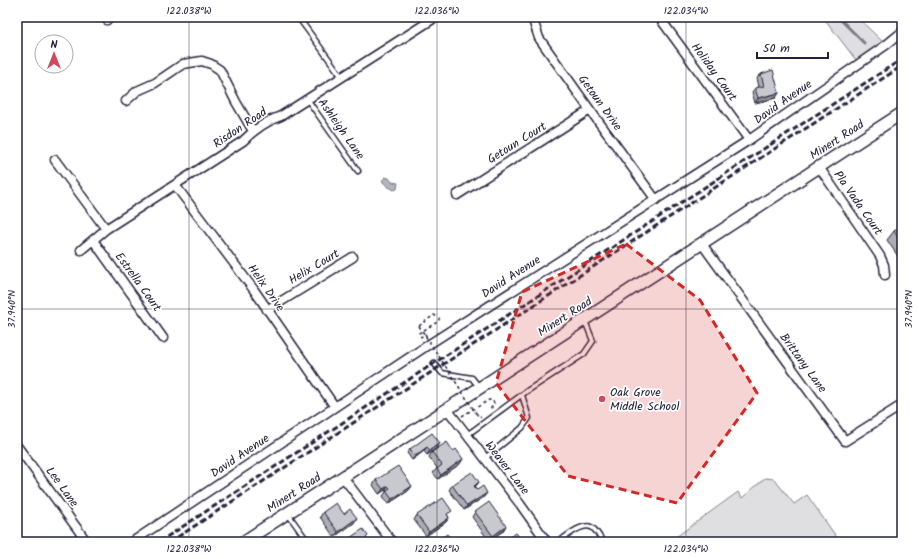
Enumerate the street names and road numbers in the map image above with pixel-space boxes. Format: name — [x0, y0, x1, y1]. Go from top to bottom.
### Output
street label: Holiday Court — [686, 39, 742, 106]
street label: Getoun Drive — [573, 71, 627, 135]
street label: David Avenue — [750, 75, 817, 129]
street label: Ashleigh Lane — [313, 94, 369, 164]
street label: Risdon Road — [209, 102, 272, 153]
street label: Minert Road — [806, 115, 869, 165]
street label: Getoun Court — [484, 117, 551, 169]
street label: Pla Vada Court — [829, 167, 888, 240]
street label: Helix Court — [285, 244, 343, 290]
street label: Estrella Court — [110, 248, 166, 316]
street label: David Avenue — [478, 250, 545, 303]
street label: Helix Drive — [243, 260, 290, 316]
street label: Minert Road — [534, 292, 597, 342]
street label: Brittany Lane — [775, 329, 832, 397]
street label: David Avenue — [207, 429, 274, 483]
street label: Weaver Lane — [480, 437, 534, 499]
street label: Lee Lane — [41, 463, 84, 512]
street label: Minert Road — [263, 468, 326, 518]

